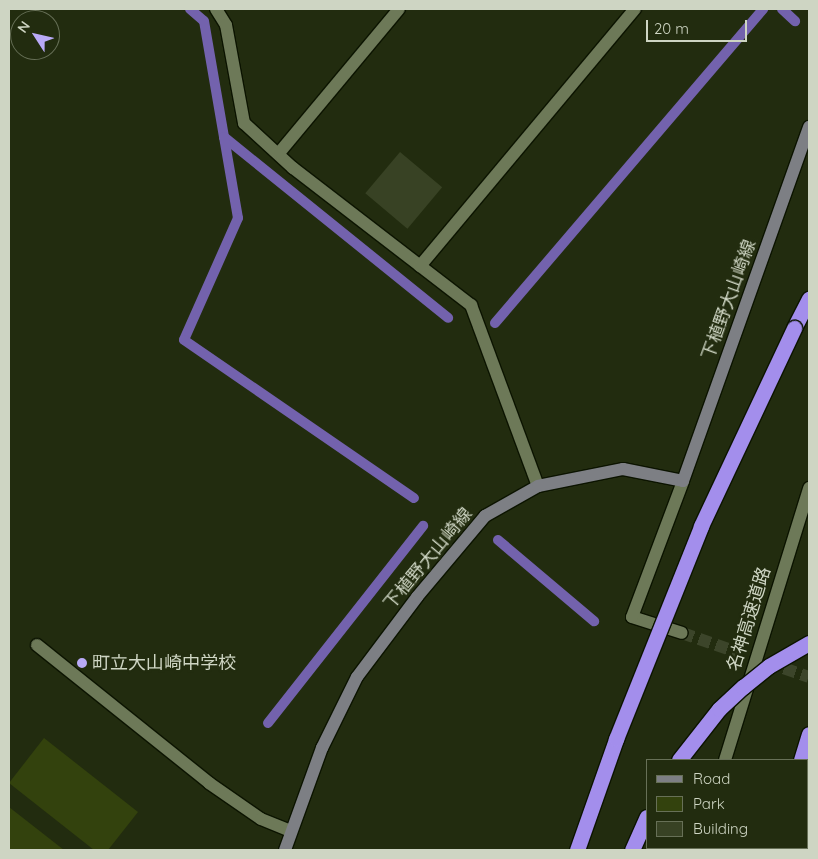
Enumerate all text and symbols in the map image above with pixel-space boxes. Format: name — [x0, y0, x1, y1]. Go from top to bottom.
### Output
north arrow — [10, 10, 60, 60]
scale bar — [648, 10, 749, 42]
text: N — [13, 18, 34, 36]
text: 20 m — [654, 19, 689, 38]
street label: 下植野大山崎線 — [697, 237, 761, 363]
street label: 下植野大山崎線 — [379, 504, 477, 614]
street label: 名神高速道路 — [723, 564, 775, 674]
place label: 町立大山崎中学校 — [92, 652, 236, 674]
marker: 町立大山崎中学校 — [76, 657, 88, 669]
legend — [646, 759, 808, 849]
text: Road — [693, 769, 730, 788]
text: Park — [693, 794, 725, 813]
text: Building — [693, 819, 748, 838]

